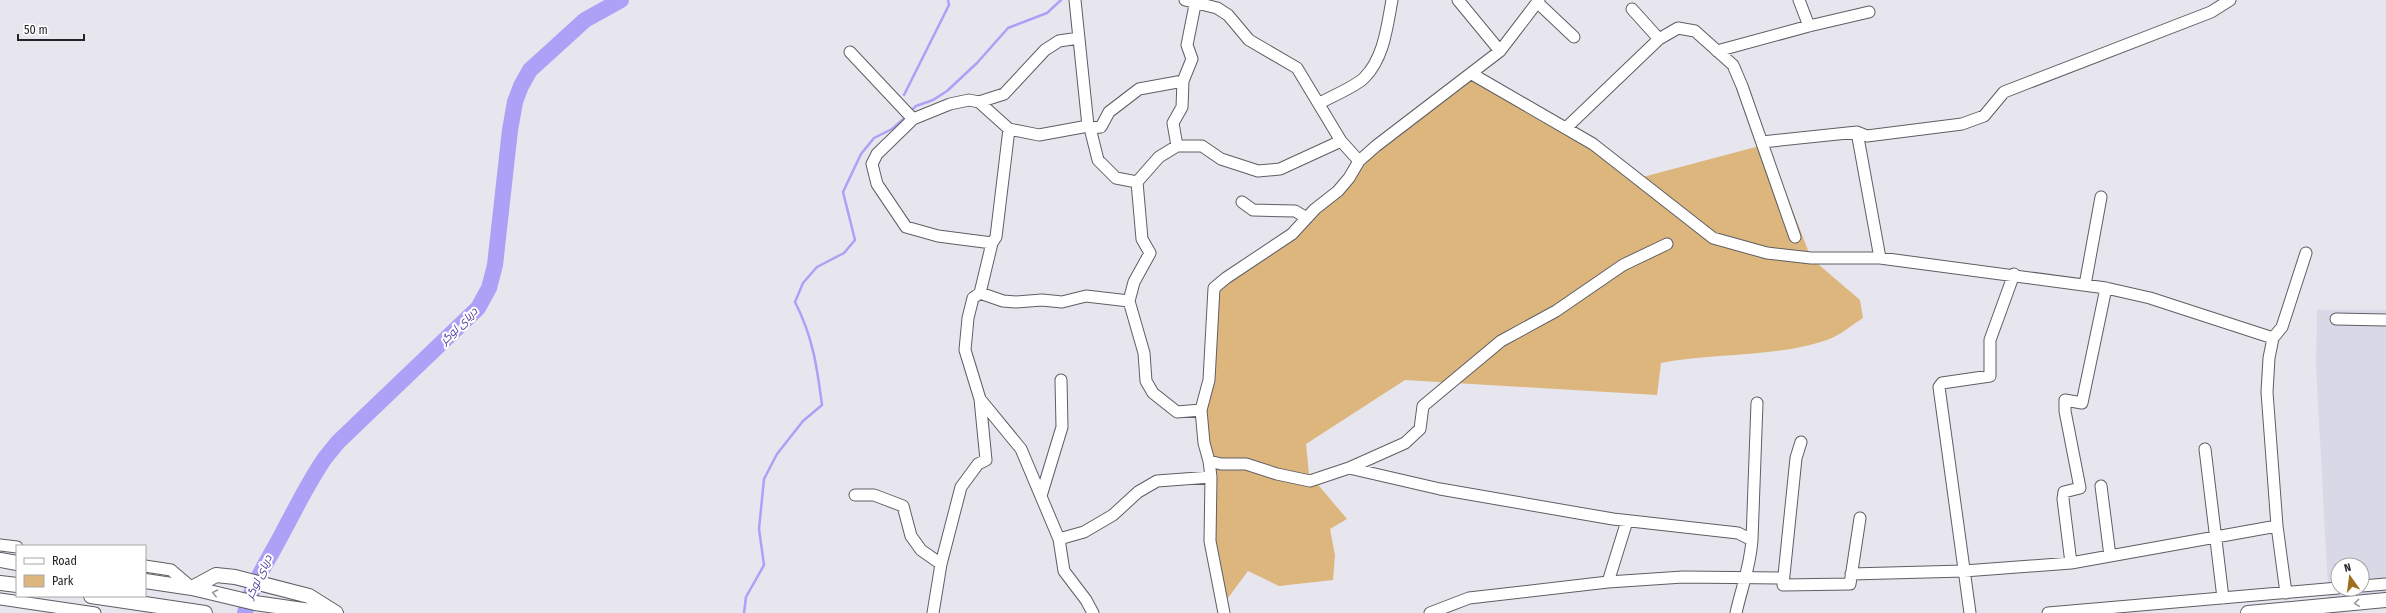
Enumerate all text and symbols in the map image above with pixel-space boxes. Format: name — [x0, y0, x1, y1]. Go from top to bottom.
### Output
scale bar — [18, 16, 84, 42]
text: 50 m — [24, 23, 48, 37]
water label: دریای لوگر — [436, 304, 481, 349]
legend — [16, 545, 146, 597]
water label: دریای لوگر — [242, 552, 275, 603]
text: Road — [52, 554, 77, 568]
north arrow — [2330, 557, 2370, 597]
text: N — [2343, 561, 2352, 575]
text: Park — [52, 574, 74, 588]
one-way arrow — [211, 590, 218, 598]
one-way arrow — [2354, 598, 2360, 607]

